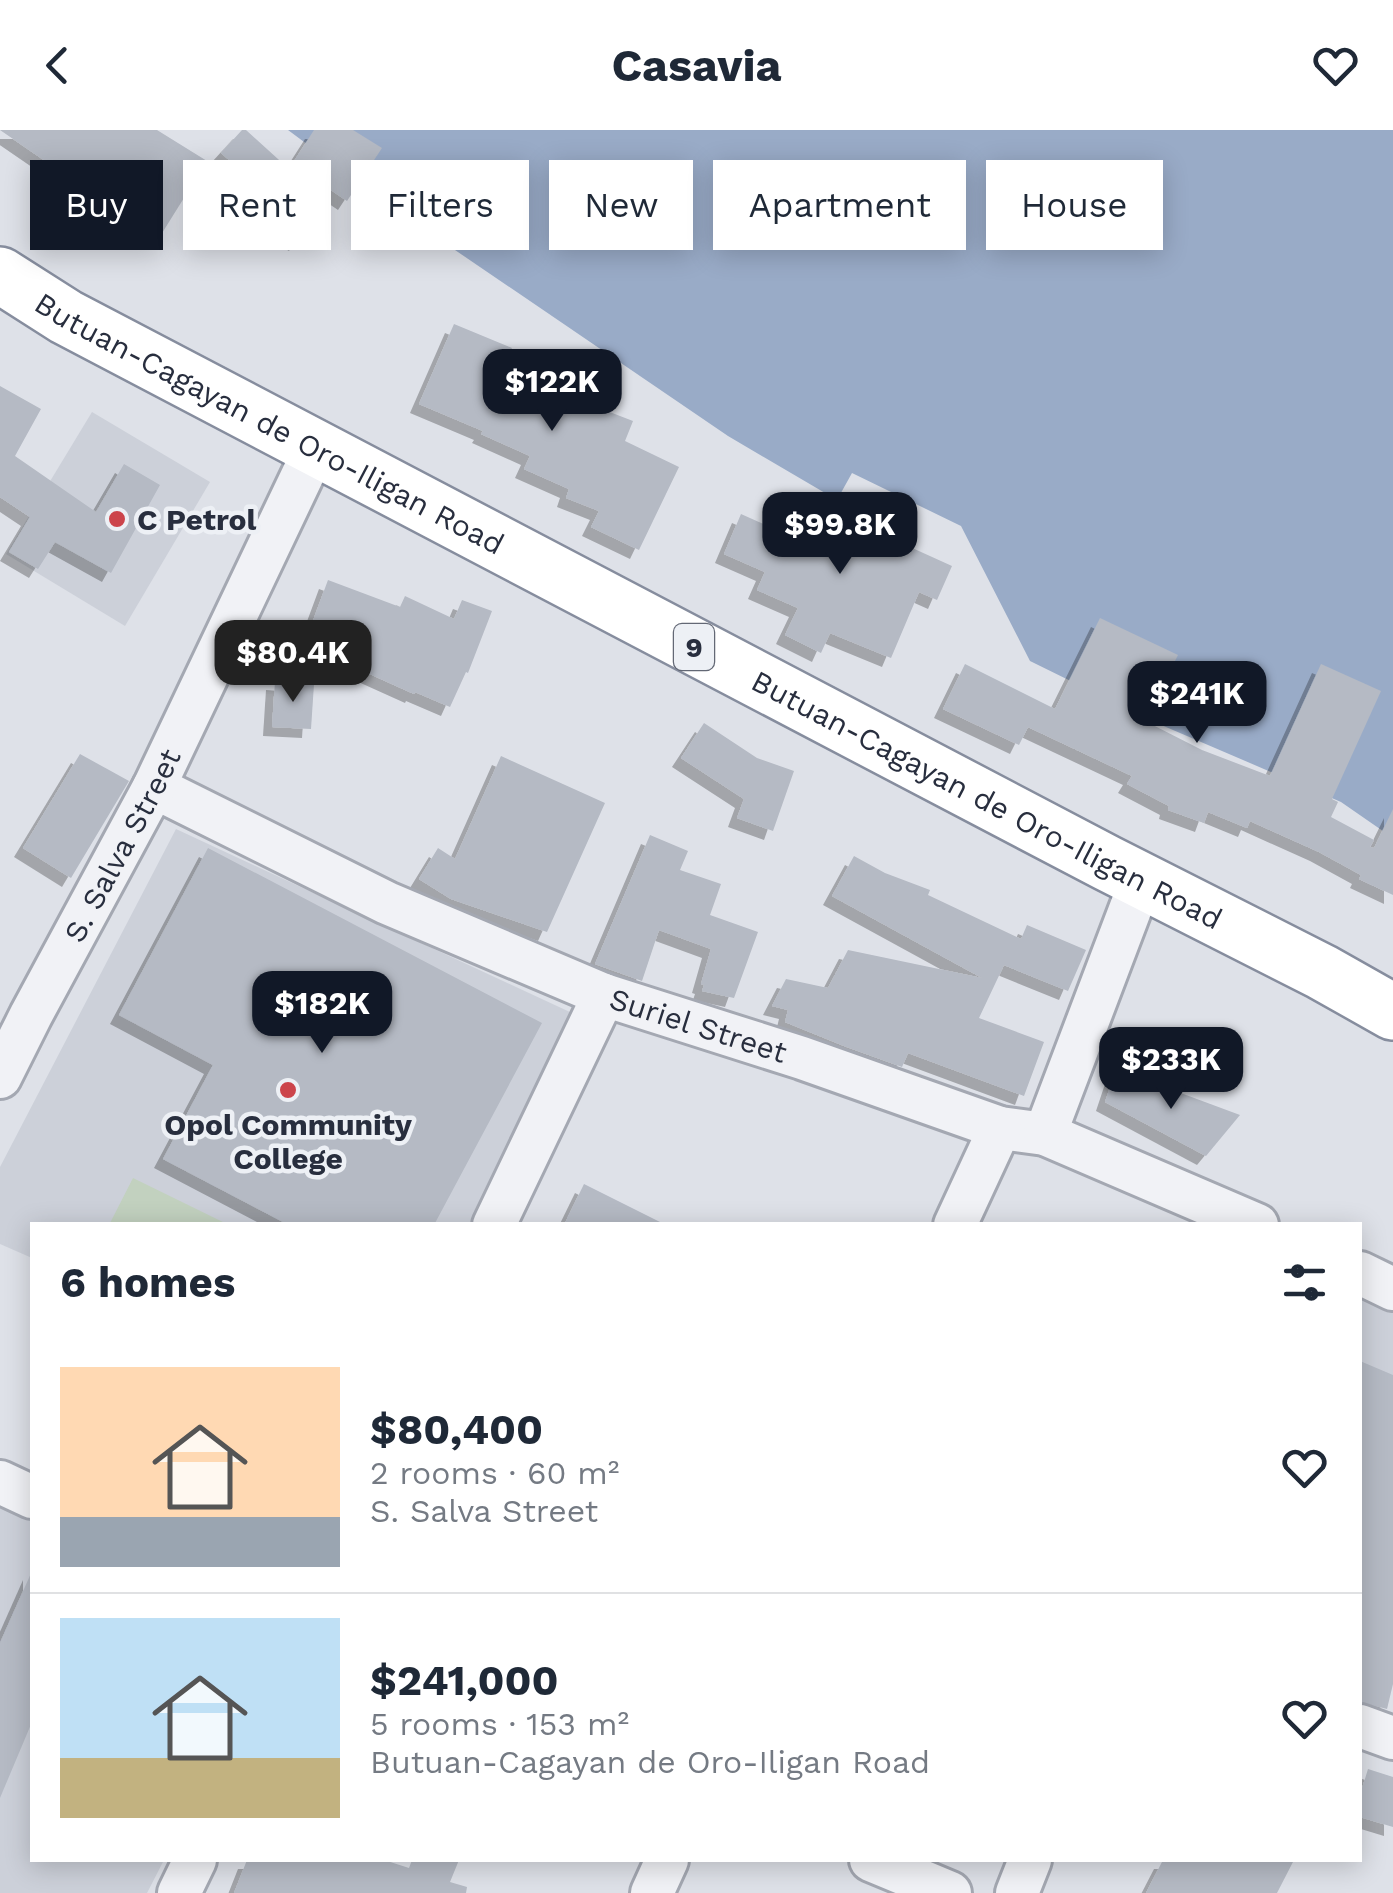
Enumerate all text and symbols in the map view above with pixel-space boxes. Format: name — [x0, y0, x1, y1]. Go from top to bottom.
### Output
icon: back — [30, 38, 85, 93]
icon: heart — [1308, 38, 1363, 93]
text: Casavia — [611, 39, 782, 92]
chip: Buy — [30, 160, 163, 250]
chip: Rent — [183, 160, 331, 250]
chip: Filters — [351, 160, 529, 250]
chip: New — [549, 160, 693, 250]
chip: Apartment — [713, 160, 966, 250]
chip: House — [986, 160, 1163, 250]
street label: Butuan-Cagayan de Oro-Iligan Road — [29, 285, 510, 561]
pin: $122K — [482, 349, 622, 434]
text: $122K — [505, 362, 599, 400]
pin: $99.8K — [759, 492, 921, 577]
place label: C Petrol — [137, 502, 257, 537]
text: $99.8K — [784, 505, 896, 543]
marker: C Petrol — [106, 508, 128, 530]
pin: $80.4K — [212, 620, 374, 705]
road number: 9 — [674, 624, 714, 670]
text: $80.4K — [237, 633, 349, 671]
pin: $241K — [1127, 661, 1267, 746]
street label: Butuan-Cagayan de Oro-Iligan Road — [746, 662, 1228, 936]
text: $241K — [1149, 674, 1245, 712]
street label: S. Salva Street — [56, 742, 187, 948]
pin: $182K — [252, 971, 392, 1056]
street label: Suriel Street — [605, 980, 792, 1070]
text: $182K — [274, 984, 370, 1022]
pin: $233K — [1101, 1027, 1241, 1112]
text: $233K — [1121, 1040, 1221, 1078]
marker: Opol Community College — [277, 1079, 299, 1101]
place label: Opol Community College — [164, 1107, 412, 1176]
icon: filters — [1277, 1255, 1332, 1310]
text: 6 homes — [60, 1258, 235, 1307]
text: $80,400 — [370, 1405, 543, 1454]
icon: home — [140, 1407, 260, 1527]
icon: heart — [1277, 1440, 1332, 1495]
text: 2 rooms · 60 m² — [370, 1454, 619, 1492]
text: S. Salva Street — [370, 1492, 598, 1530]
text: $241,000 — [370, 1656, 559, 1705]
icon: home — [140, 1658, 260, 1778]
icon: heart — [1277, 1691, 1332, 1746]
text: 5 rooms · 153 m² — [370, 1705, 629, 1743]
text: Butuan-Cagayan de Oro-Iligan Road — [370, 1743, 930, 1781]

